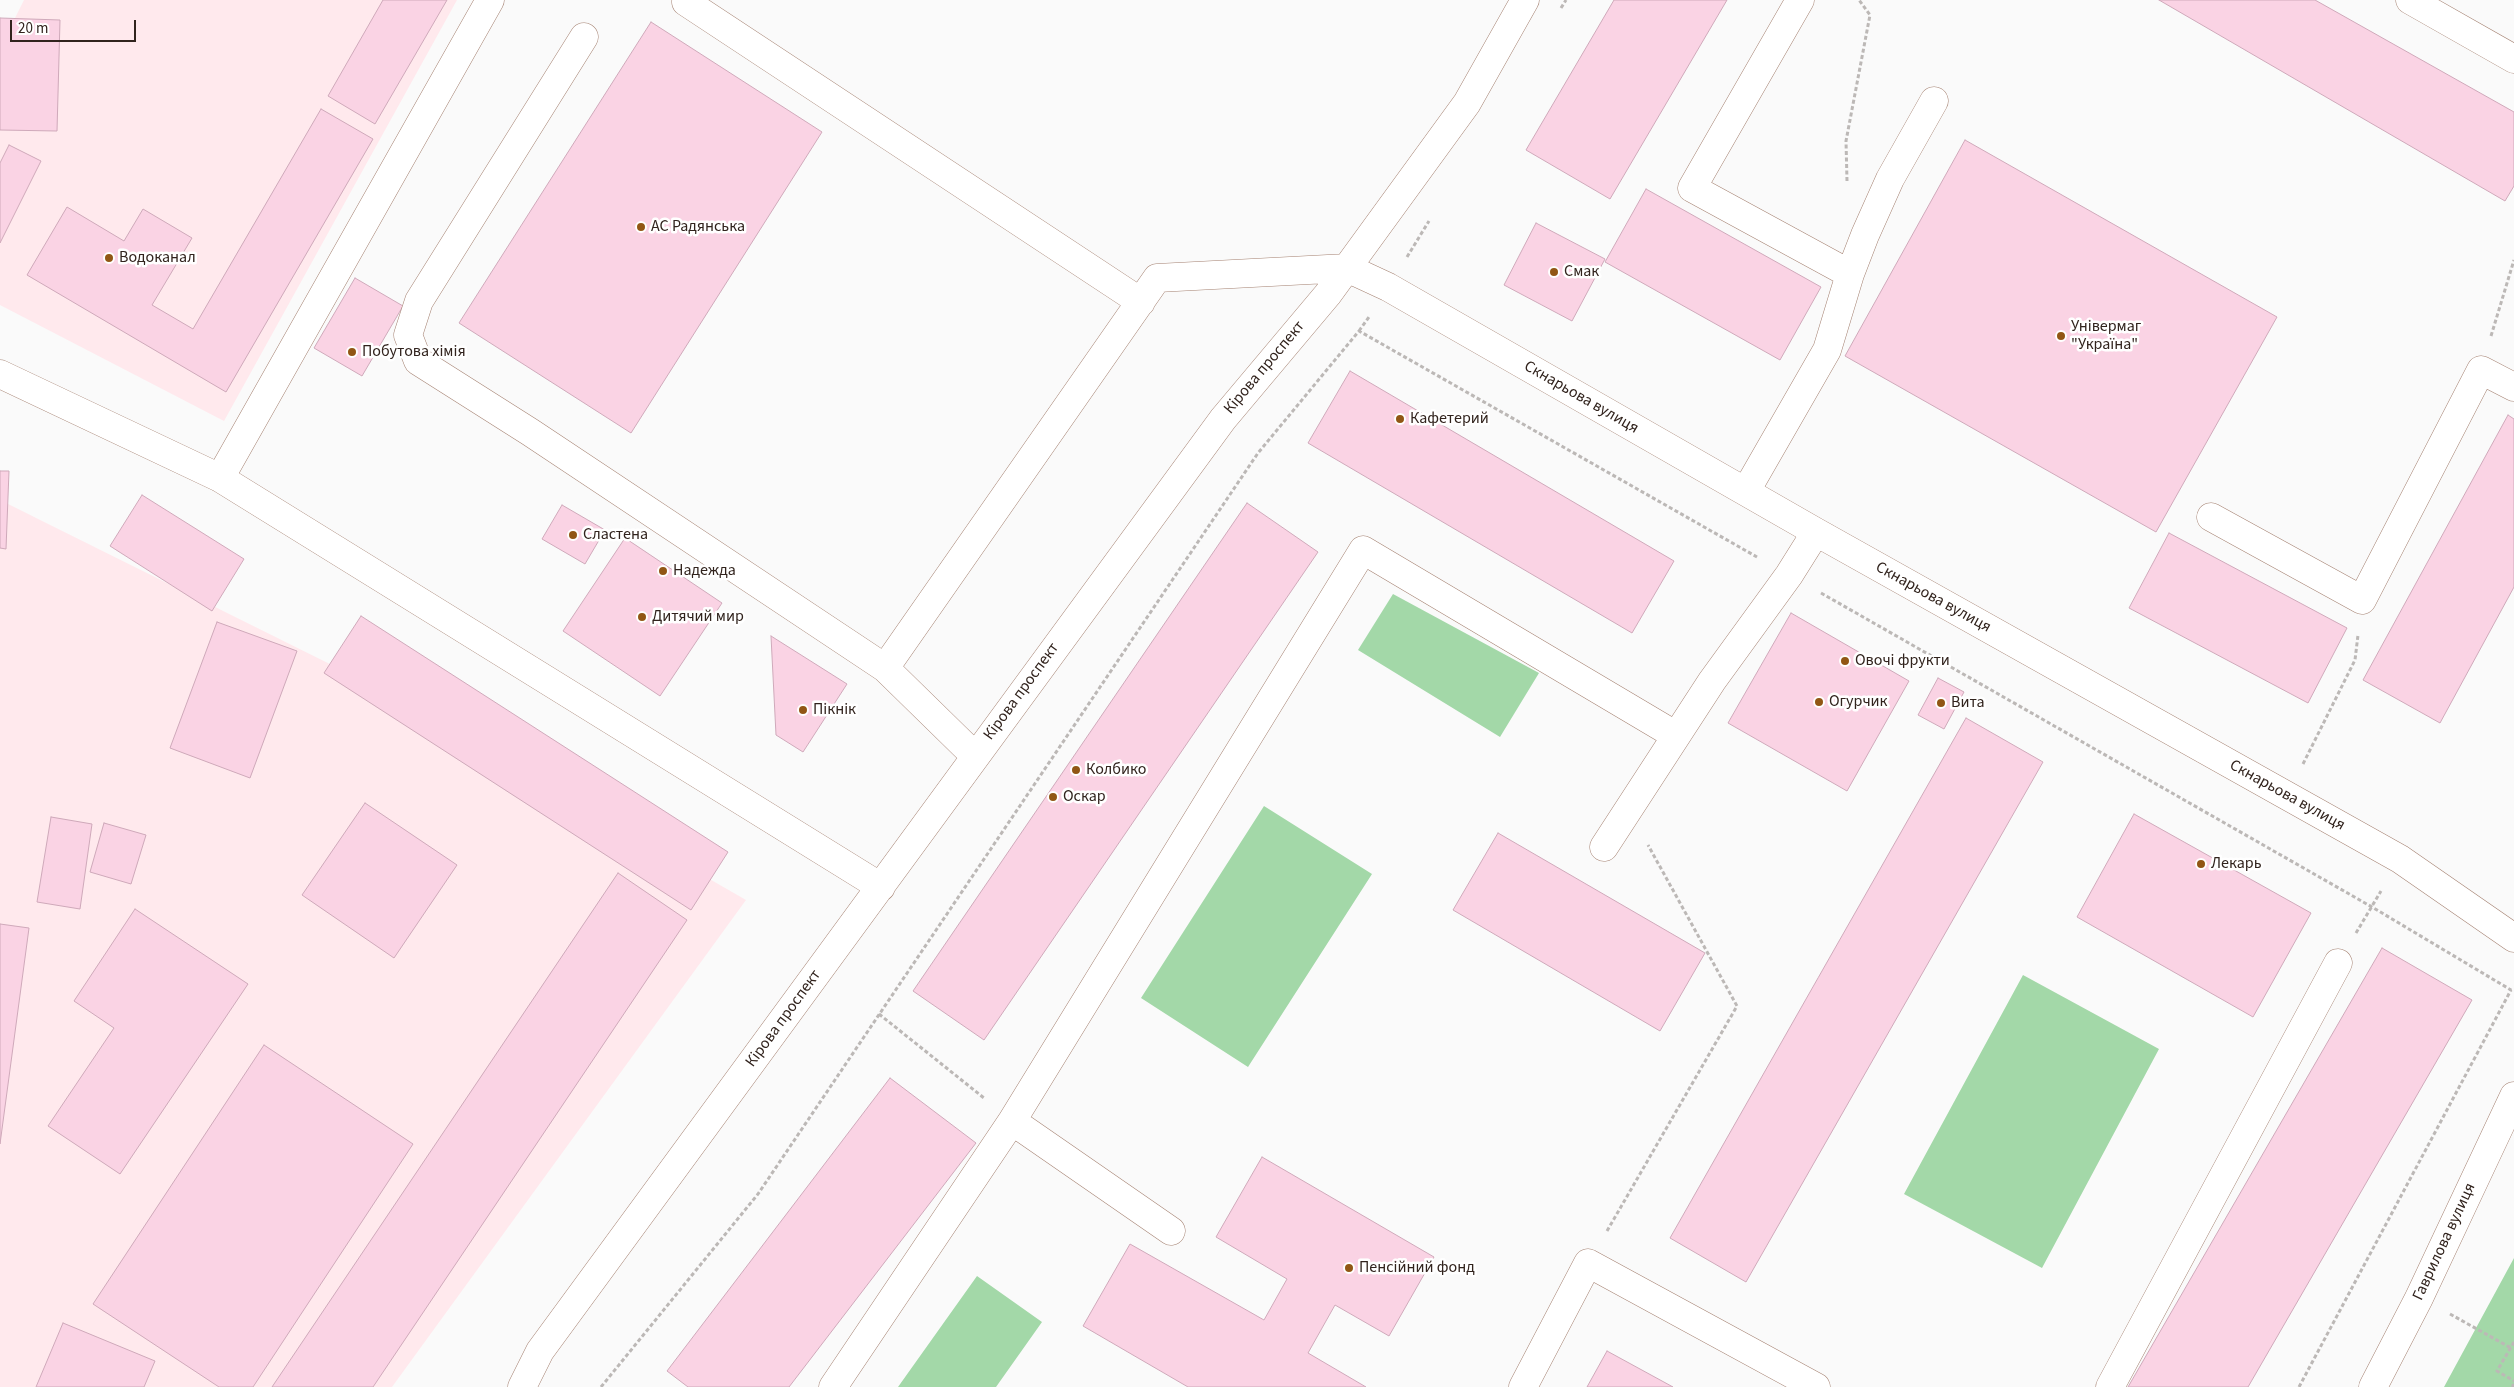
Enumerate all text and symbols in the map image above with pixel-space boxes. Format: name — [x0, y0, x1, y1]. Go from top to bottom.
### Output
scale bar — [12, 10, 139, 42]
text: 20 m — [18, 18, 48, 39]
place label: АС Радянська — [651, 217, 745, 237]
marker: АС Радянська — [635, 221, 647, 233]
place label: Водоканал — [119, 248, 196, 268]
marker: Водоканал — [103, 252, 115, 264]
place label: Смак — [1564, 262, 1599, 282]
marker: Смак — [1548, 266, 1560, 278]
place label: Універмаг "Україна" — [2071, 317, 2141, 355]
street label: Кірова проспект — [1220, 318, 1310, 418]
marker: Універмаг "Україна" — [2055, 330, 2067, 342]
place label: Побутова хімія — [362, 342, 466, 362]
marker: Побутова хімія — [346, 346, 358, 358]
street label: Скнарьова вулиця — [1520, 357, 1642, 439]
place label: Кафетерий — [1410, 409, 1489, 429]
marker: Кафетерий — [1394, 413, 1406, 425]
place label: Сластена — [583, 525, 648, 545]
marker: Сластена — [567, 529, 579, 541]
street label: Скнарьова вулиця — [1872, 558, 1994, 638]
place label: Надежда — [673, 561, 736, 581]
marker: Надежда — [657, 565, 669, 577]
place label: Дитячий мир — [652, 607, 744, 627]
marker: Дитячий мир — [636, 611, 648, 623]
street label: Кірова проспект — [980, 640, 1064, 744]
place label: Овочі фрукти — [1855, 651, 1950, 671]
marker: Овочі фрукти — [1839, 655, 1851, 667]
place label: Огурчик — [1829, 692, 1888, 712]
place label: Вита — [1951, 693, 1985, 713]
marker: Огурчик — [1813, 696, 1825, 708]
marker: Вита — [1935, 697, 1947, 709]
place label: Пікнік — [813, 700, 856, 720]
marker: Пікнік — [797, 704, 809, 716]
street label: Скнарьова вулиця — [2226, 756, 2348, 836]
place label: Колбико — [1086, 760, 1146, 780]
marker: Колбико — [1070, 764, 1082, 776]
place label: Оскар — [1063, 787, 1106, 807]
marker: Оскар — [1047, 791, 1059, 803]
place label: Лекарь — [2211, 854, 2262, 874]
marker: Лекарь — [2195, 858, 2207, 870]
street label: Кірова проспект — [742, 967, 826, 1071]
street label: Гаврилова вулиця — [2409, 1180, 2481, 1304]
place label: Пенсійний фонд — [1359, 1258, 1475, 1278]
marker: Пенсійний фонд — [1343, 1262, 1355, 1274]

